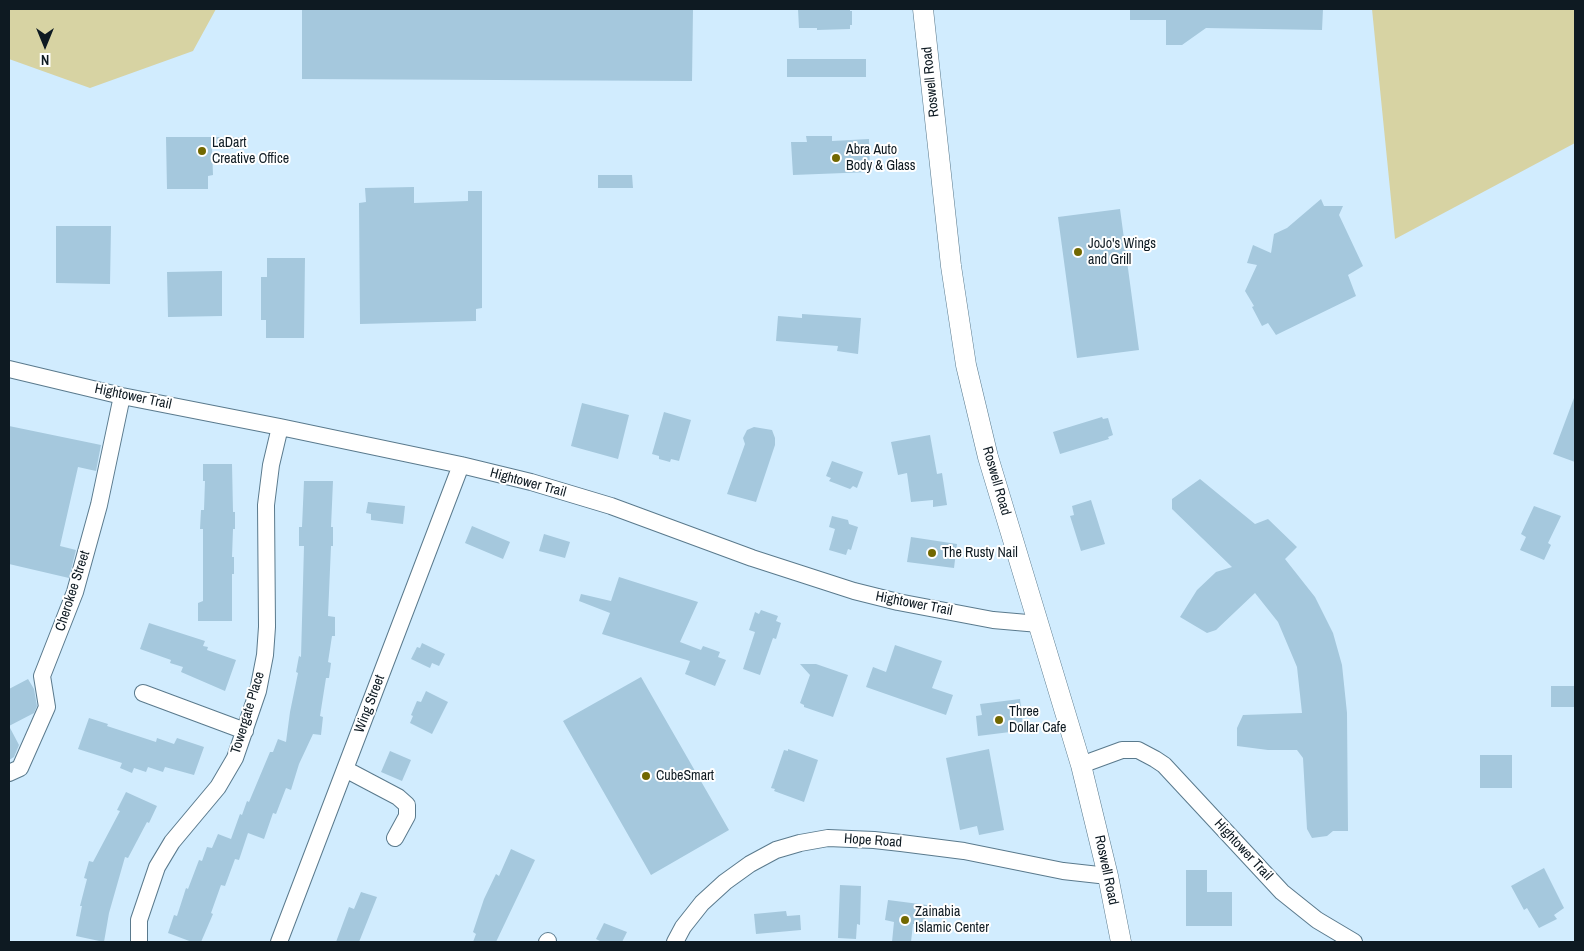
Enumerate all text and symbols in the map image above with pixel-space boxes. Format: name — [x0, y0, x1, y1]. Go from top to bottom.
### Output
north arrow — [20, 20, 70, 70]
street label: Roswell Road — [919, 46, 943, 118]
text: N — [41, 51, 49, 69]
place label: LaDart Creative Office — [212, 135, 289, 168]
place label: Abra Auto Body & Glass — [846, 142, 916, 174]
marker: LaDart Creative Office — [196, 145, 208, 157]
marker: Abra Auto Body & Glass — [830, 152, 842, 164]
place label: JoJo's Wings and Grill — [1088, 236, 1156, 268]
marker: JoJo's Wings and Grill — [1072, 246, 1084, 258]
street label: Hightower Trail — [93, 381, 173, 413]
street label: Roswell Road — [978, 445, 1014, 517]
street label: Hightower Trail — [488, 465, 568, 501]
place label: The Rusty Nail — [942, 545, 1018, 561]
marker: The Rusty Nail — [926, 547, 938, 559]
street label: Cherokee Street — [52, 549, 94, 633]
street label: Hightower Trail — [874, 588, 954, 620]
street label: Towergate Place — [228, 670, 268, 756]
street label: Wing Street — [351, 673, 389, 735]
place label: Three Dollar Cafe — [1009, 704, 1066, 736]
marker: Three Dollar Cafe — [993, 714, 1005, 726]
place label: CubeSmart — [656, 768, 714, 784]
marker: CubeSmart — [640, 770, 652, 782]
street label: Hightower Trail — [1210, 816, 1276, 884]
street label: Hope Road — [843, 831, 903, 851]
street label: Roswell Road — [1090, 834, 1122, 906]
place label: Zainabia Islamic Center — [915, 904, 989, 936]
marker: Zainabia Islamic Center — [899, 914, 911, 926]

